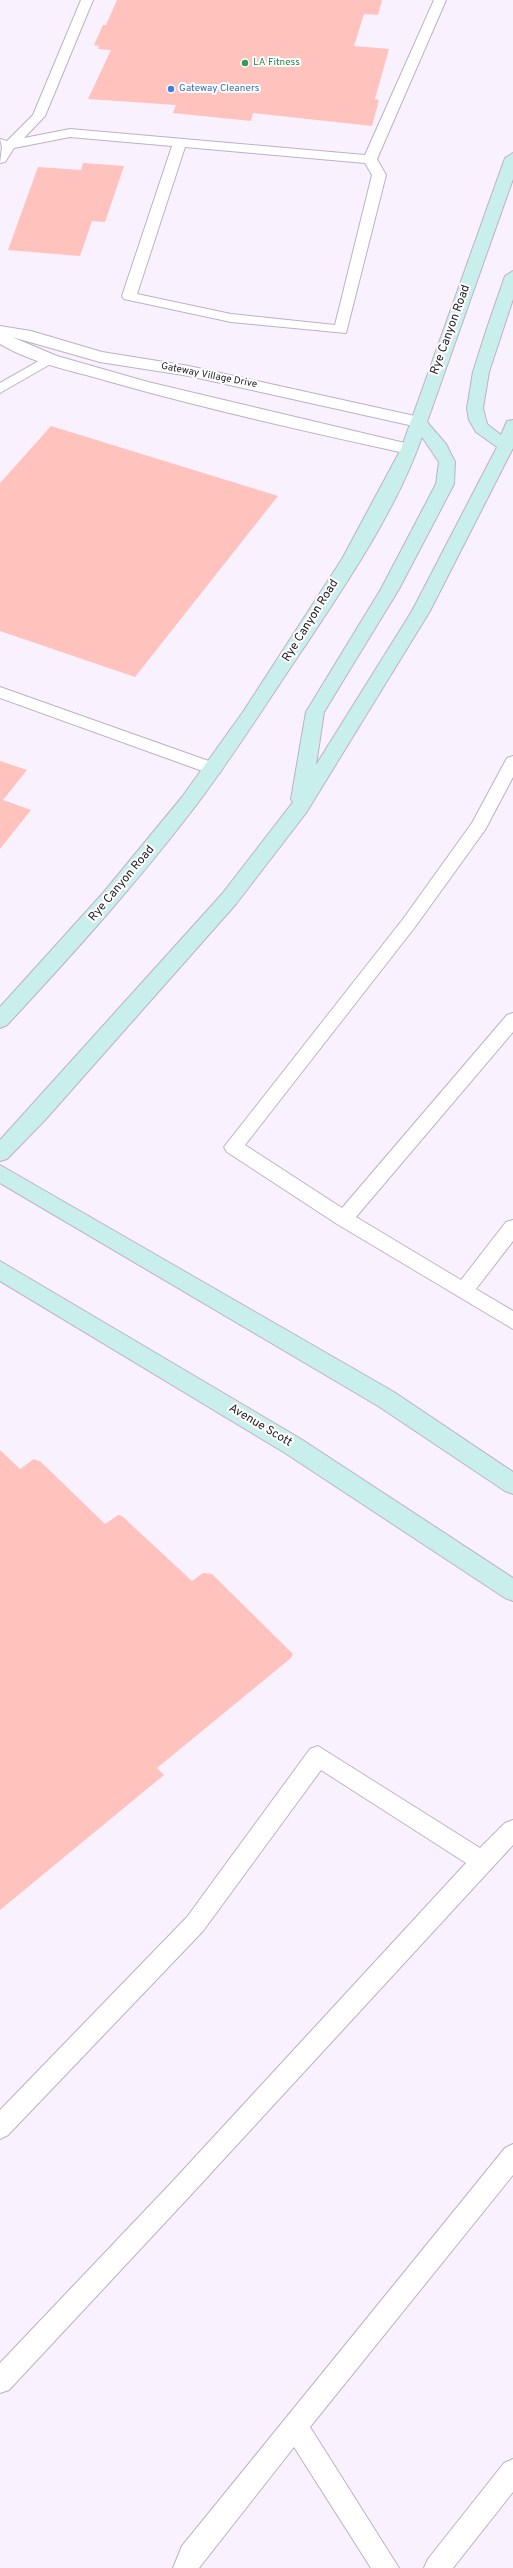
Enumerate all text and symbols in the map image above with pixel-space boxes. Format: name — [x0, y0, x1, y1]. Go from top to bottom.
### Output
place label: LA Fitness — [253, 57, 300, 69]
marker: LA Fitness — [240, 58, 250, 68]
place label: Gateway Cleaners — [179, 83, 259, 95]
marker: Gateway Cleaners — [166, 84, 176, 94]
street label: Rye Canyon Road — [428, 283, 474, 377]
street label: Gateway Village Drive — [160, 361, 258, 391]
street label: Rye Canyon Road — [280, 577, 342, 665]
street label: Rye Canyon Road — [86, 843, 158, 925]
street label: Avenue Scott — [226, 1401, 294, 1451]

